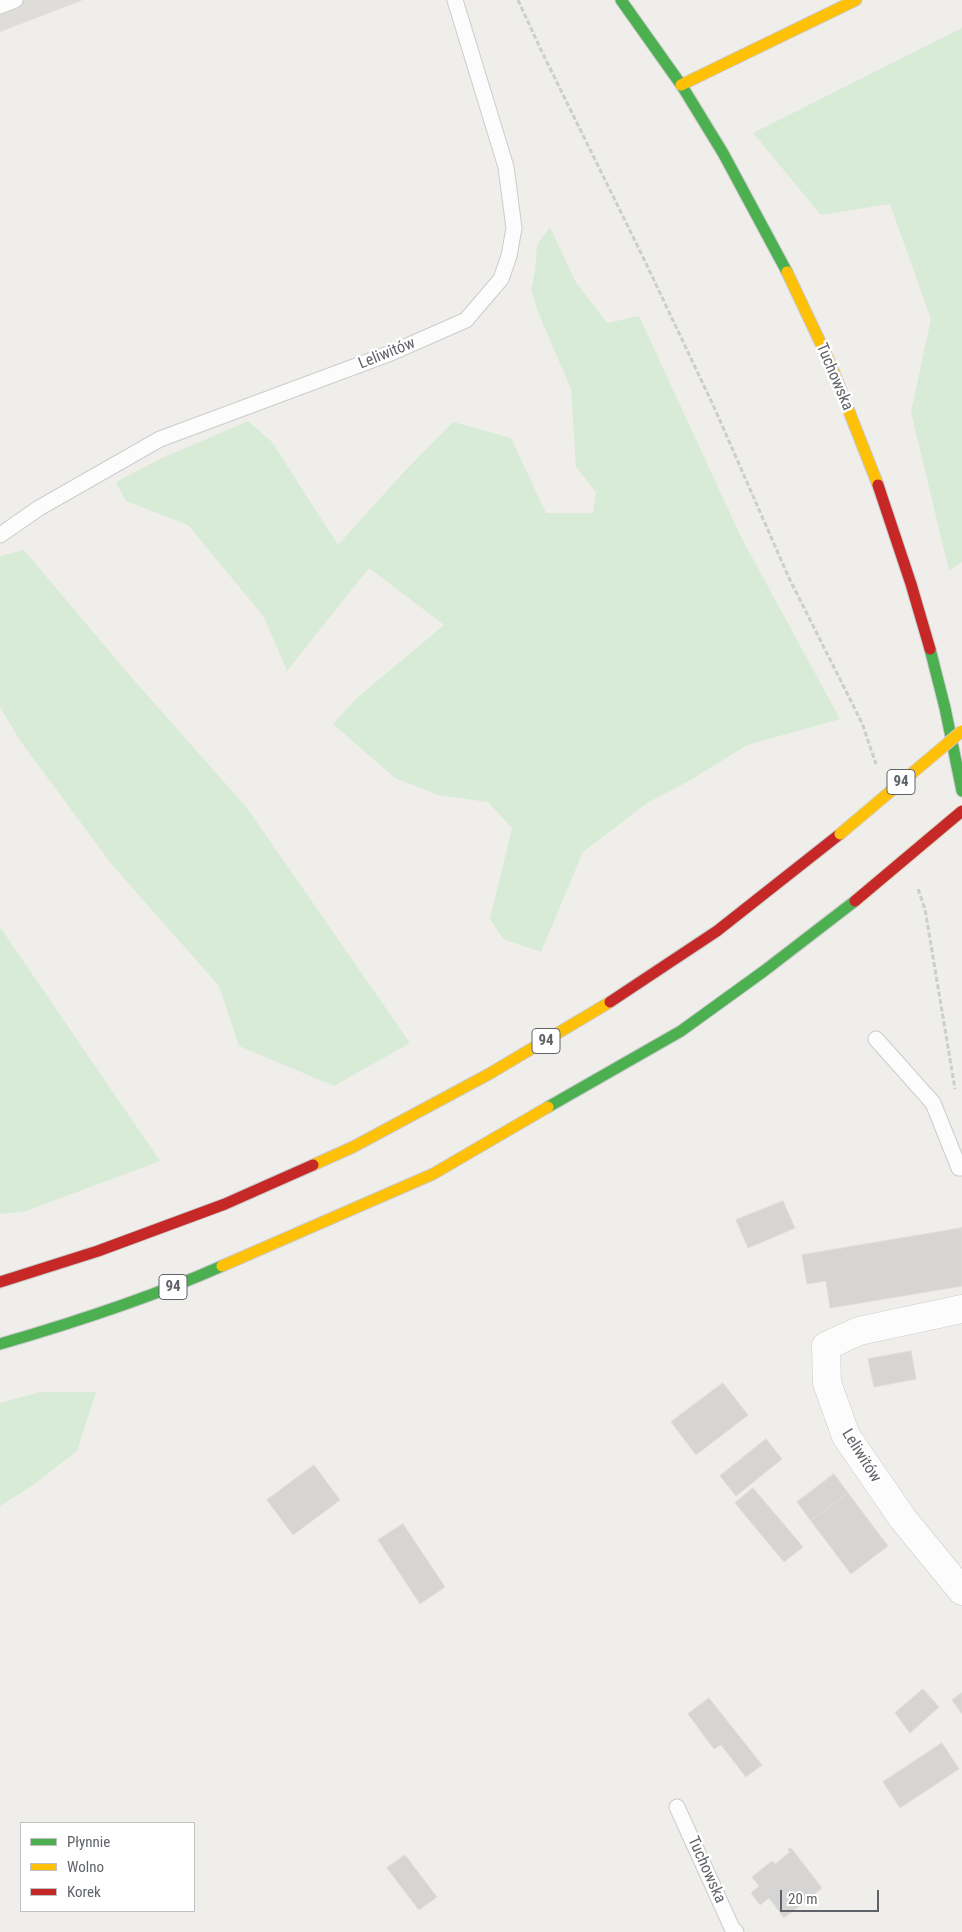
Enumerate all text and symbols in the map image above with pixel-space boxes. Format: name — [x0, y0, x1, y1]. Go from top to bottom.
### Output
street label: Leliwitów — [356, 334, 418, 374]
street label: Tuchowska — [811, 341, 857, 413]
road number: 94 — [887, 770, 915, 794]
road number: 94 — [532, 1028, 560, 1054]
road number: 94 — [159, 1274, 187, 1300]
street label: Leliwitów — [837, 1426, 885, 1486]
legend — [20, 1822, 195, 1912]
text: Płynnie — [67, 1833, 110, 1851]
street label: Tuchowska — [683, 1834, 729, 1906]
text: Wolno — [67, 1858, 104, 1876]
scale bar — [782, 1880, 881, 1912]
text: Korek — [67, 1883, 101, 1901]
text: 20 m — [788, 1890, 818, 1908]

